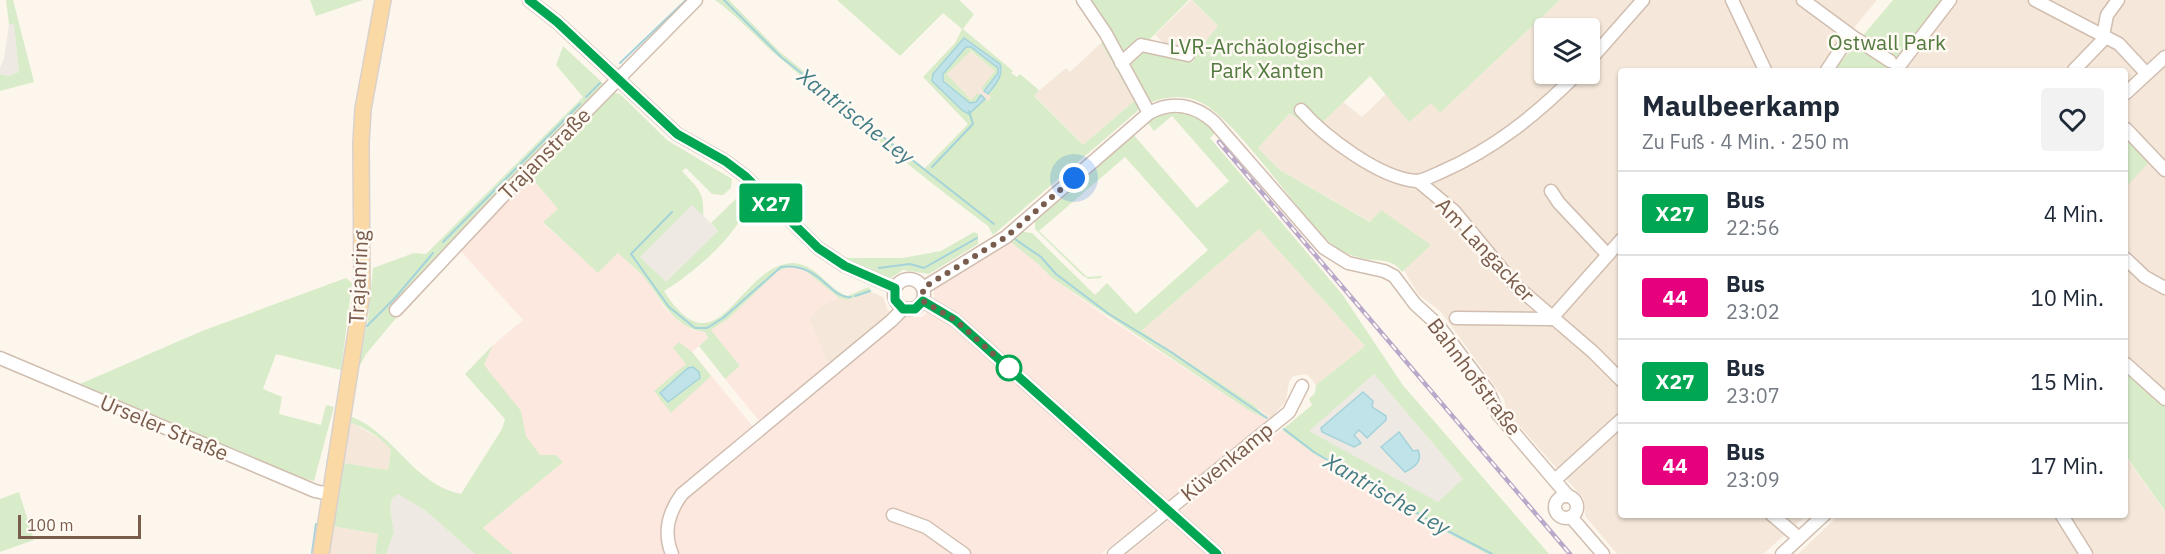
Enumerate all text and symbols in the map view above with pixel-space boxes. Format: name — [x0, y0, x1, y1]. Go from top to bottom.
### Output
map controls — [1534, 18, 1600, 84]
button: layers — [1534, 18, 1600, 84]
park label: Ostwall Park — [1828, 28, 1946, 56]
park label: LVR-Archäologischer Park Xanten — [1169, 32, 1365, 84]
water label: Xantrische Ley — [791, 60, 922, 171]
text: Maulbeerkamp — [1642, 87, 1840, 124]
button: heart — [2041, 88, 2104, 151]
street label: Trajanstraße — [492, 101, 596, 205]
text: Zu Fuß · 4 Min. · 250 m — [1642, 128, 1849, 155]
your location — [1059, 163, 1089, 193]
line badge: X27 — [736, 184, 806, 222]
text: Bus — [1726, 185, 1765, 214]
text: X27 — [751, 189, 791, 217]
street label: Am Langacker — [1430, 191, 1542, 308]
text: X27 — [1655, 199, 1695, 227]
text: 4 Min. — [2044, 199, 2104, 228]
text: 22:56 — [1726, 214, 1780, 241]
street label: Trajanring — [342, 229, 374, 325]
text: Bus — [1726, 269, 1765, 298]
text: 44 — [1662, 283, 1688, 311]
text: 10 Min. — [2031, 283, 2104, 312]
text: 23:02 — [1726, 298, 1780, 325]
street label: Bahnhofstraße — [1421, 312, 1528, 441]
text: Bus — [1726, 353, 1765, 382]
unlabelled marker — [996, 355, 1022, 381]
text: X27 — [1655, 367, 1695, 395]
text: 15 Min. — [2031, 367, 2104, 396]
text: 23:07 — [1726, 382, 1780, 409]
street label: Urseler Straße — [96, 387, 233, 467]
street label: Küvenkamp — [1174, 415, 1278, 507]
text: Bus — [1726, 437, 1765, 466]
water label: Xantrische Ley — [1318, 445, 1457, 542]
text: 44 — [1662, 451, 1688, 479]
text: 17 Min. — [2031, 451, 2104, 480]
text: 23:09 — [1726, 466, 1780, 493]
scale bar — [18, 512, 141, 540]
text: 100 m — [27, 515, 74, 535]

